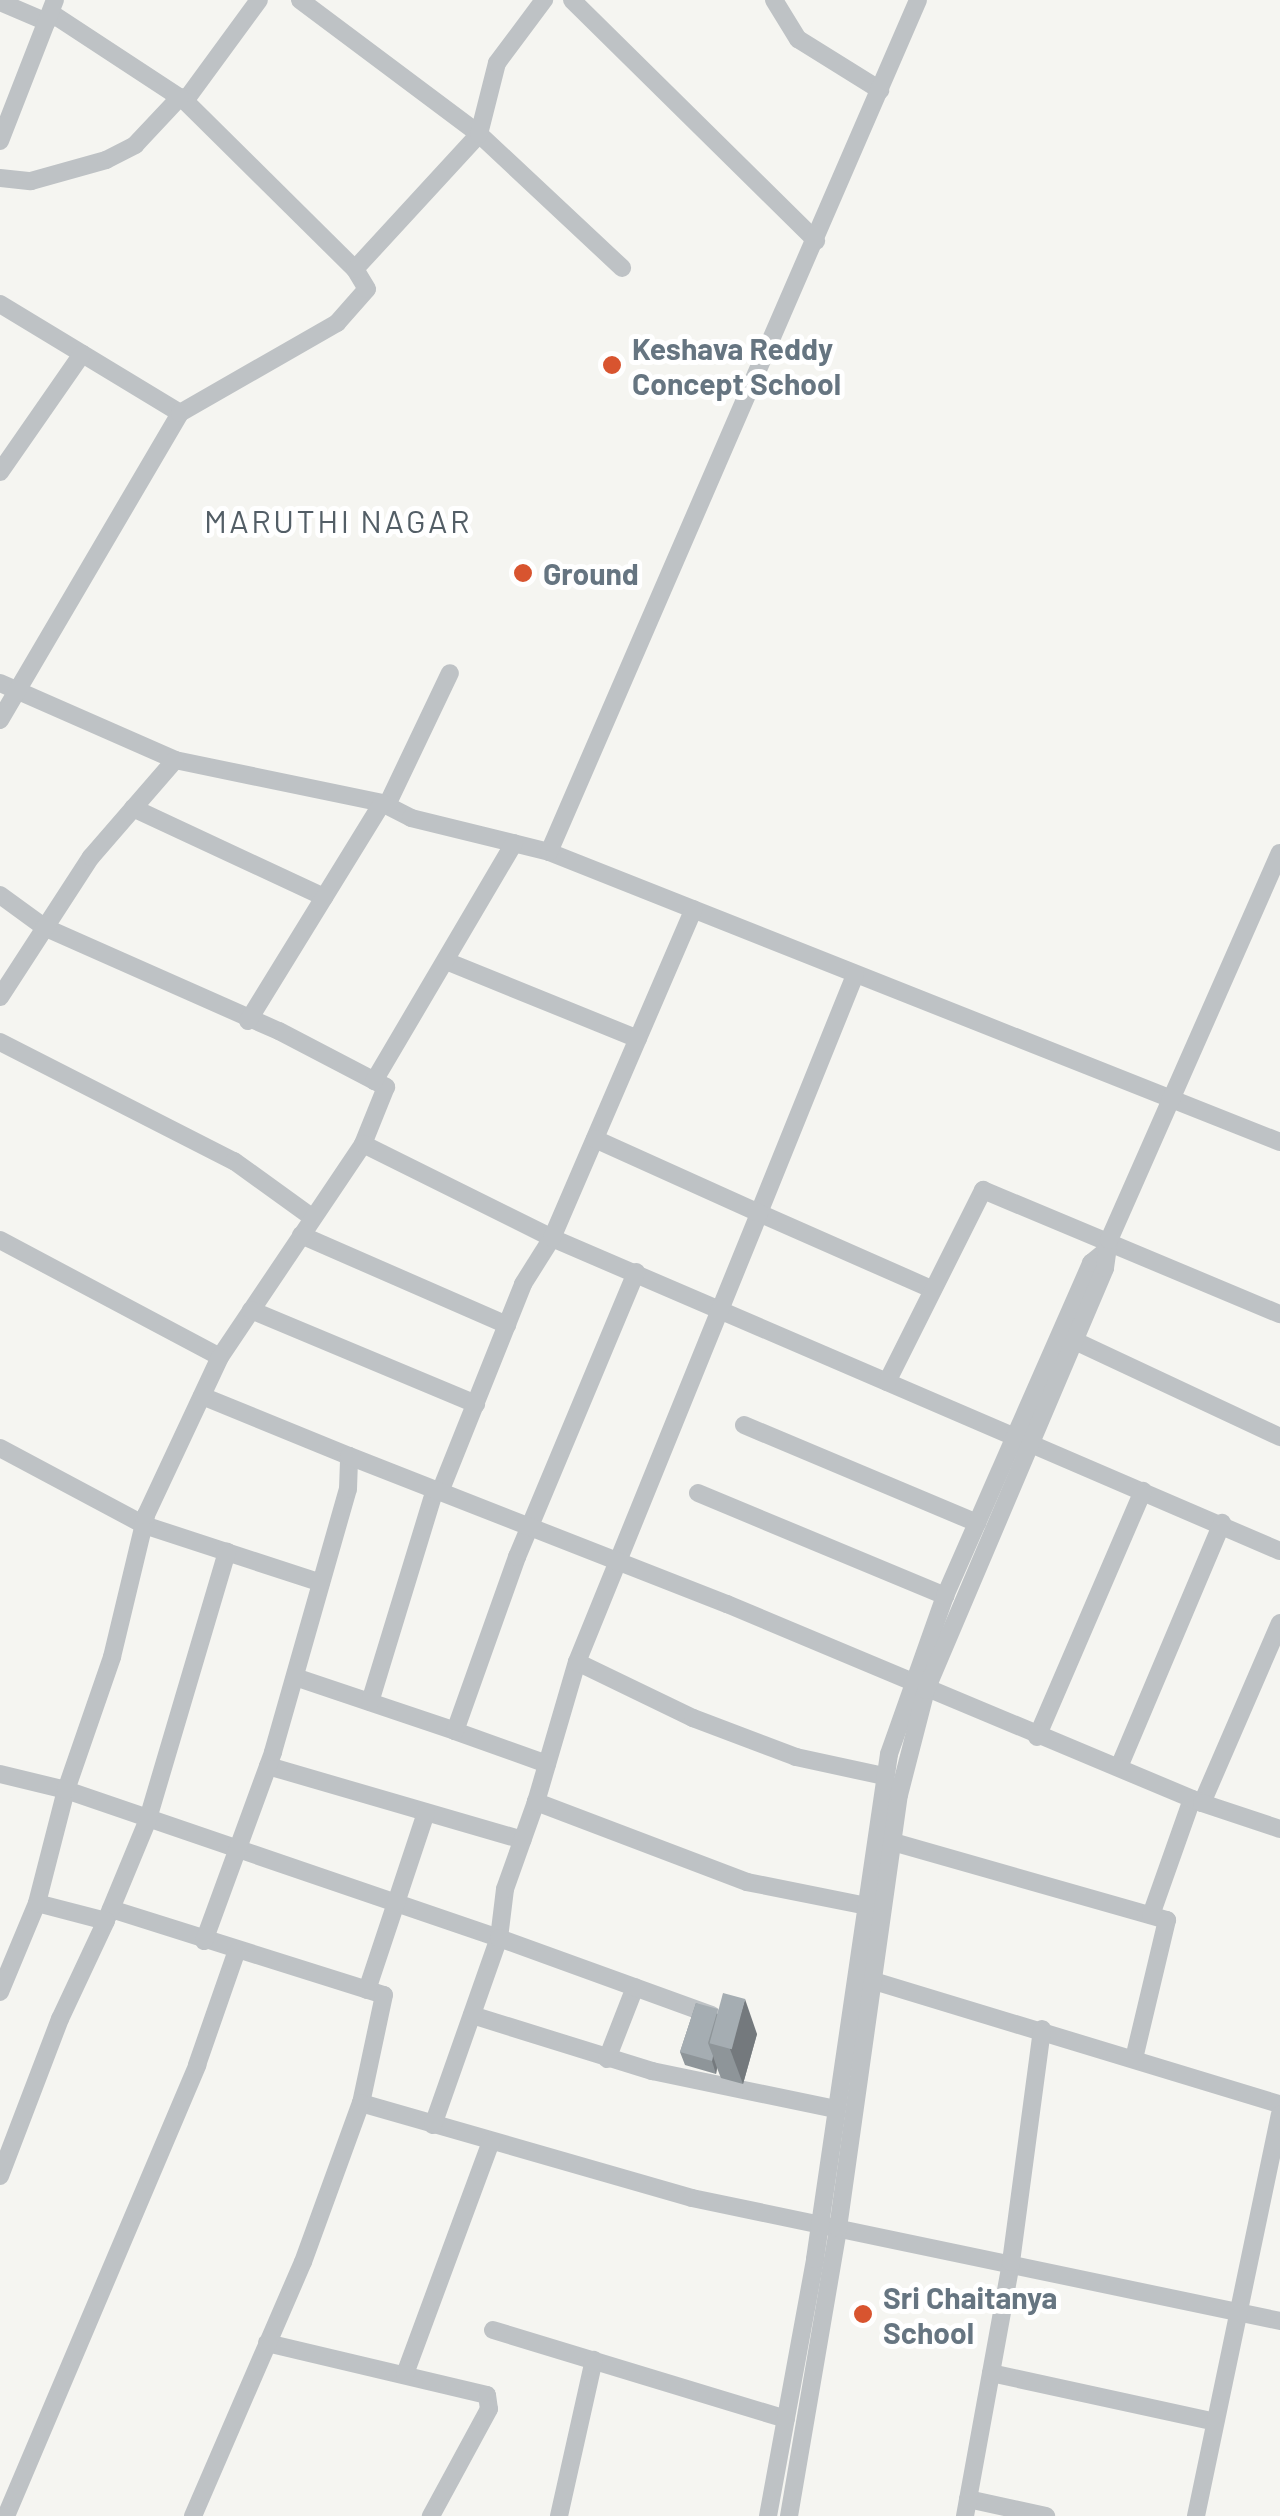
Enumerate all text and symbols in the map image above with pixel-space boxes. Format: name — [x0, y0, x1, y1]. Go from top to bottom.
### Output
place label: Keshava Reddy Concept School — [632, 330, 841, 400]
marker: Keshava Reddy Concept School — [601, 354, 623, 376]
district label: MARUTHI NAGAR — [204, 501, 472, 539]
place label: Ground — [543, 555, 639, 591]
marker: Ground — [512, 562, 534, 584]
place label: Sri Chaitanya School — [883, 2279, 1057, 2350]
marker: Sri Chaitanya School — [852, 2303, 874, 2325]

